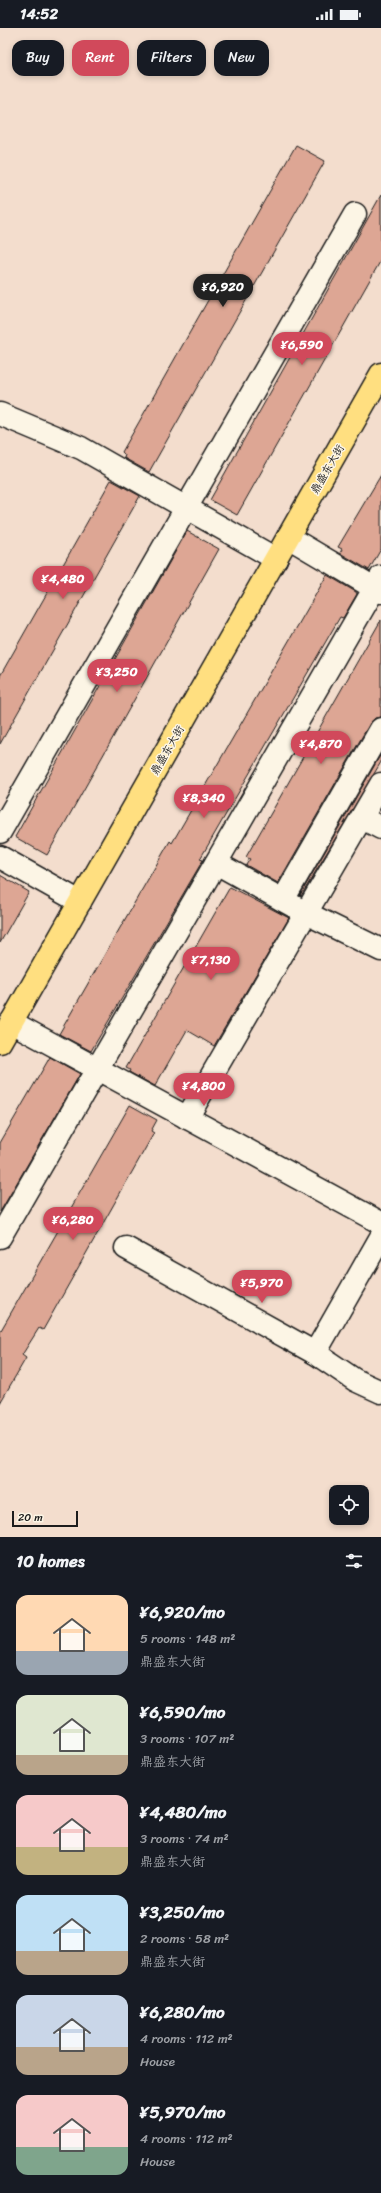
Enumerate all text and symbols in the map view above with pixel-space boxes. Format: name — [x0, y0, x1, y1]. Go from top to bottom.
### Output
text: 14:52 — [20, 1, 58, 27]
chip: Buy — [12, 40, 64, 76]
chip: Rent — [72, 40, 129, 76]
chip: Filters — [137, 40, 206, 76]
chip: New — [214, 40, 269, 76]
pin: ¥6,920 — [190, 274, 256, 308]
text: ¥6,920 — [202, 275, 244, 298]
pin: ¥6,590 — [269, 332, 335, 366]
text: ¥6,590 — [281, 333, 323, 356]
street label: 鼎盛东大街 — [305, 440, 350, 498]
pin: ¥4,480 — [30, 566, 96, 600]
text: ¥4,480 — [41, 567, 85, 590]
pin: ¥3,250 — [84, 659, 150, 693]
text: ¥3,250 — [96, 660, 138, 683]
street label: 鼎盛东大街 — [145, 721, 190, 779]
pin: ¥4,870 — [288, 731, 354, 765]
text: ¥4,870 — [300, 732, 342, 755]
pin: ¥8,340 — [171, 785, 237, 819]
text: ¥8,340 — [183, 786, 225, 809]
pin: ¥7,130 — [178, 947, 244, 981]
text: ¥7,130 — [191, 948, 231, 971]
pin: ¥4,800 — [171, 1073, 237, 1107]
text: ¥4,800 — [182, 1074, 226, 1097]
pin: ¥6,280 — [40, 1207, 106, 1241]
text: ¥6,280 — [52, 1208, 94, 1231]
pin: ¥5,970 — [229, 1270, 295, 1304]
text: ¥5,970 — [241, 1271, 283, 1294]
map controls — [329, 1485, 369, 1525]
button: locate — [329, 1485, 369, 1525]
text: 20 m — [18, 1508, 43, 1527]
scale bar — [12, 1509, 78, 1528]
text: 10 homes — [16, 1546, 85, 1576]
icon: filters — [343, 1550, 365, 1572]
text: ¥6,920/mo — [140, 1597, 225, 1627]
icon: home — [48, 1611, 96, 1659]
text: 5 rooms · 148 m² — [140, 1627, 235, 1650]
text: 鼎盛东大街 — [140, 1650, 205, 1673]
text: ¥6,590/mo — [140, 1697, 225, 1727]
icon: home — [48, 1711, 96, 1759]
text: 3 rooms · 107 m² — [140, 1727, 234, 1750]
text: 鼎盛东大街 — [140, 1750, 205, 1773]
text: ¥4,480/mo — [140, 1797, 226, 1827]
icon: home — [48, 1811, 96, 1859]
text: 3 rooms · 74 m² — [140, 1827, 229, 1850]
text: 鼎盛东大街 — [140, 1850, 205, 1873]
text: ¥3,250/mo — [140, 1897, 224, 1927]
icon: home — [48, 1911, 96, 1959]
text: 2 rooms · 58 m² — [140, 1927, 229, 1950]
text: 鼎盛东大街 — [140, 1950, 205, 1973]
text: ¥6,280/mo — [140, 1997, 225, 2027]
icon: home — [48, 2011, 96, 2059]
text: 4 rooms · 112 m² — [140, 2027, 233, 2050]
text: House — [140, 2050, 175, 2073]
text: ¥5,970/mo — [140, 2097, 225, 2127]
icon: home — [48, 2111, 96, 2159]
text: 4 rooms · 112 m² — [140, 2127, 233, 2150]
text: House — [140, 2150, 175, 2173]

